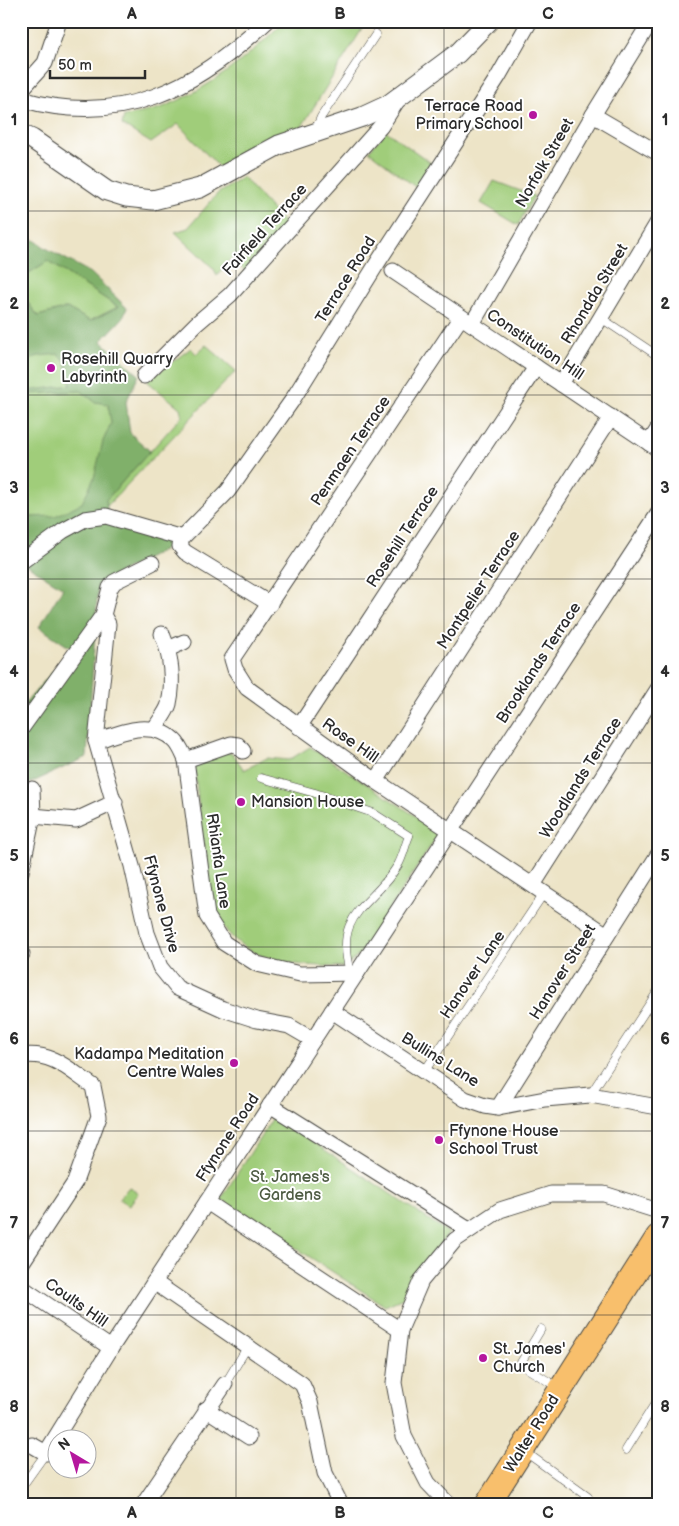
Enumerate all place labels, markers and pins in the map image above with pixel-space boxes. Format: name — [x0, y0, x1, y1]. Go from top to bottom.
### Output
place label: Terrace Road Primary School — [416, 97, 523, 134]
marker: Terrace Road Primary School — [527, 109, 539, 121]
place label: Rosehill Quarry Labyrinth — [61, 350, 174, 387]
marker: Rosehill Quarry Labyrinth — [45, 362, 57, 374]
place label: Mansion House — [251, 793, 364, 812]
marker: Mansion House — [235, 796, 247, 808]
place label: Kadampa Meditation Centre Wales — [74, 1045, 224, 1082]
marker: Kadampa Meditation Centre Wales — [228, 1057, 240, 1069]
place label: Ffynone House School Trust — [449, 1122, 559, 1159]
marker: Ffynone House School Trust — [433, 1134, 445, 1146]
place label: St. James' Church — [493, 1340, 566, 1377]
marker: St. James' Church — [477, 1352, 489, 1364]

